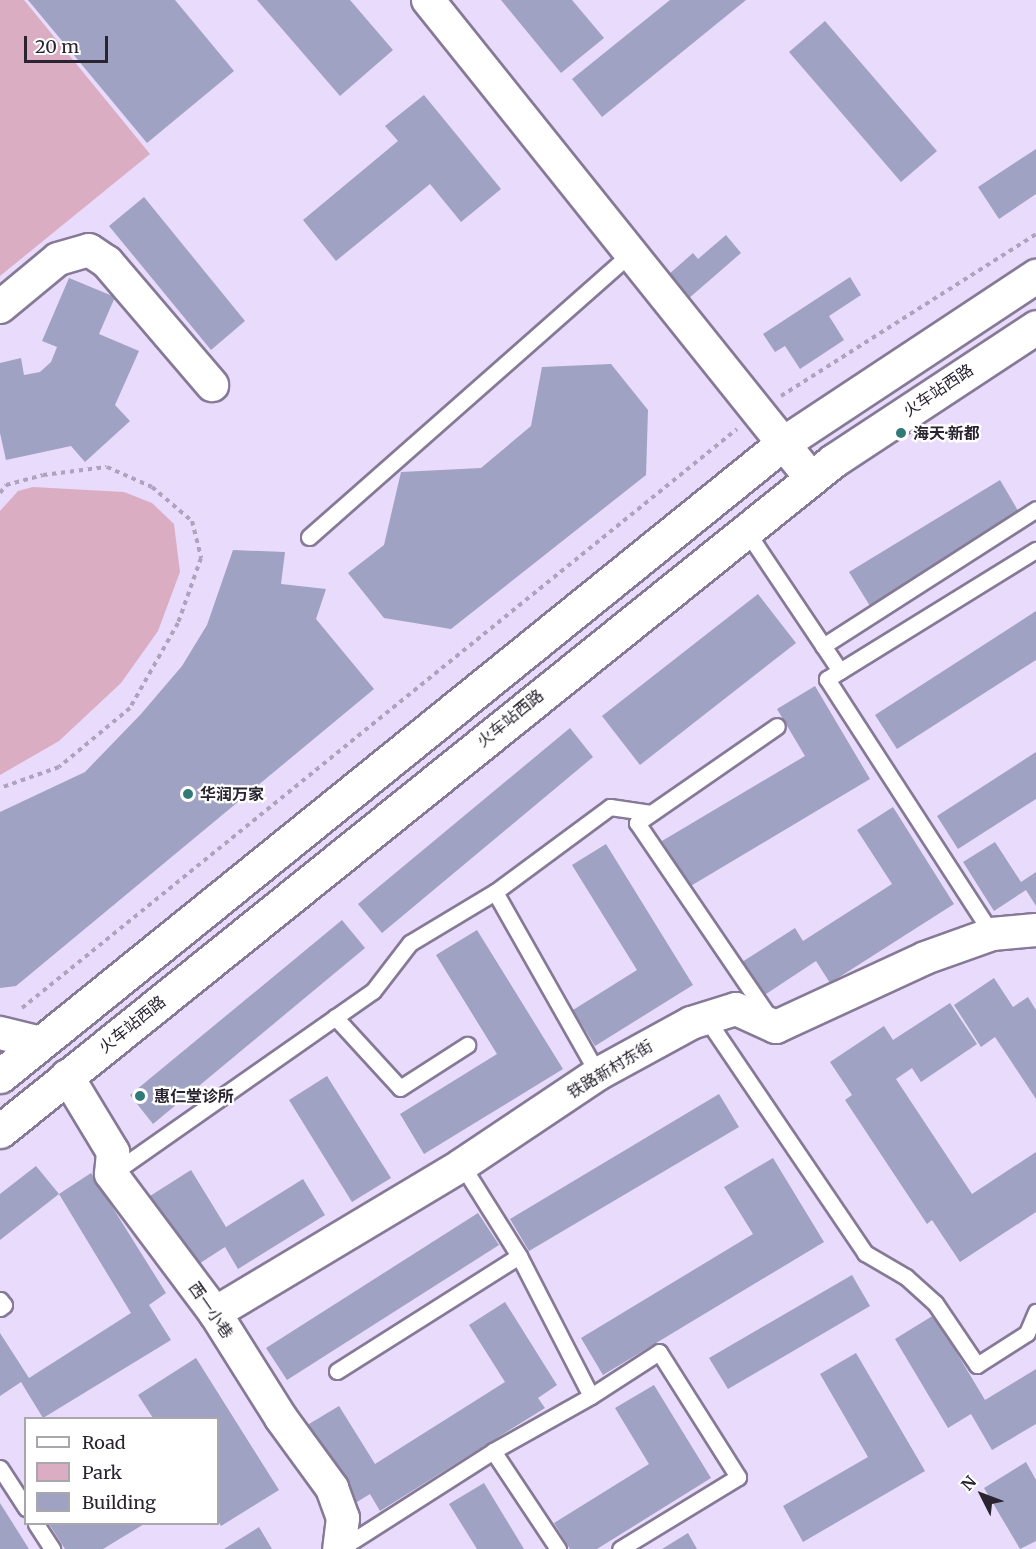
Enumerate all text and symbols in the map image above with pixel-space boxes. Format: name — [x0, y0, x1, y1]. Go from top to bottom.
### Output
scale bar — [27, 24, 111, 62]
text: 20 m — [35, 35, 79, 58]
street label: 火车站西路 — [899, 360, 977, 420]
place label: 海天·新都 — [913, 423, 980, 443]
marker: 海天·新都 — [894, 426, 908, 440]
street label: 火车站西路 — [473, 685, 547, 751]
place label: 华润万家 — [200, 784, 264, 804]
marker: 华润万家 — [181, 787, 195, 801]
street label: 火车站西路 — [95, 991, 169, 1057]
street label: 铁路新村东街 — [564, 1036, 656, 1102]
place label: 惠仁堂诊所 — [154, 1086, 234, 1106]
marker: 惠仁堂诊所 — [131, 1087, 149, 1105]
street label: 西一小巷 — [185, 1278, 237, 1342]
legend — [24, 1417, 219, 1525]
text: Road — [82, 1431, 126, 1454]
text: Park — [82, 1461, 122, 1484]
north arrow — [952, 1465, 1012, 1525]
text: N — [957, 1472, 980, 1494]
text: Building — [82, 1491, 156, 1514]

